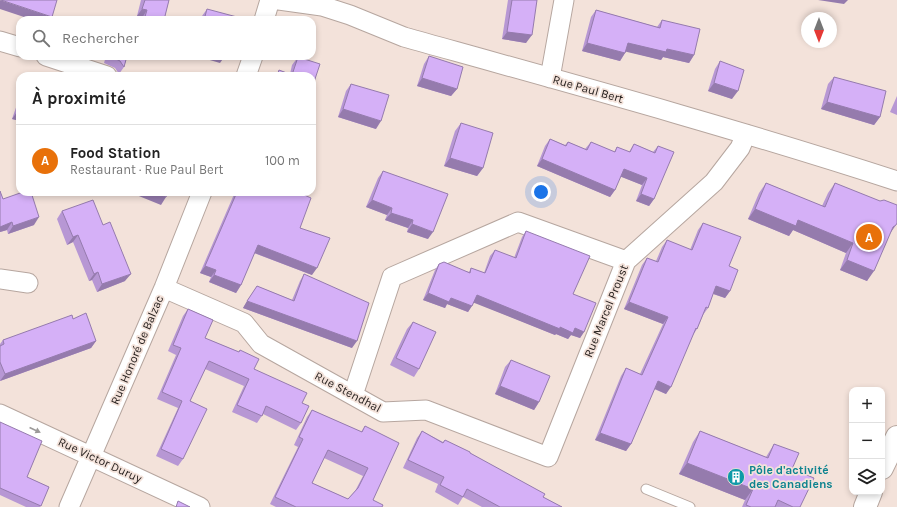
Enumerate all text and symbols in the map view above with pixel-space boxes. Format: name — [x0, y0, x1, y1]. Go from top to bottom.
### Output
north arrow — [801, 12, 837, 48]
search box — [16, 16, 316, 60]
icon: search — [30, 27, 52, 49]
text: Rechercher — [62, 29, 139, 47]
street label: Rue Paul Bert — [551, 72, 625, 106]
text: À proximité — [32, 88, 126, 108]
text: Food Station — [70, 144, 161, 162]
text: A — [41, 153, 49, 168]
text: 100 m — [265, 153, 300, 168]
text: Restaurant · Rue Paul Bert — [70, 162, 223, 177]
your location — [531, 182, 551, 202]
pin: A — [856, 222, 882, 252]
street label: Rue Marcel Proust — [581, 262, 631, 359]
street label: Rue Honoré de Balzac — [108, 293, 166, 407]
street label: Rue Stendhal — [312, 369, 384, 415]
map controls — [849, 387, 885, 495]
button: + — [849, 387, 885, 423]
button: − — [849, 423, 885, 459]
one-way arrow — [30, 428, 42, 434]
street label: Rue Victor Duruy — [56, 434, 144, 486]
button: layers — [849, 459, 885, 495]
place label: Pôle d'activité des Canadiens — [749, 463, 833, 491]
building icon: Pôle d'activité des Canadiens — [726, 467, 746, 487]

